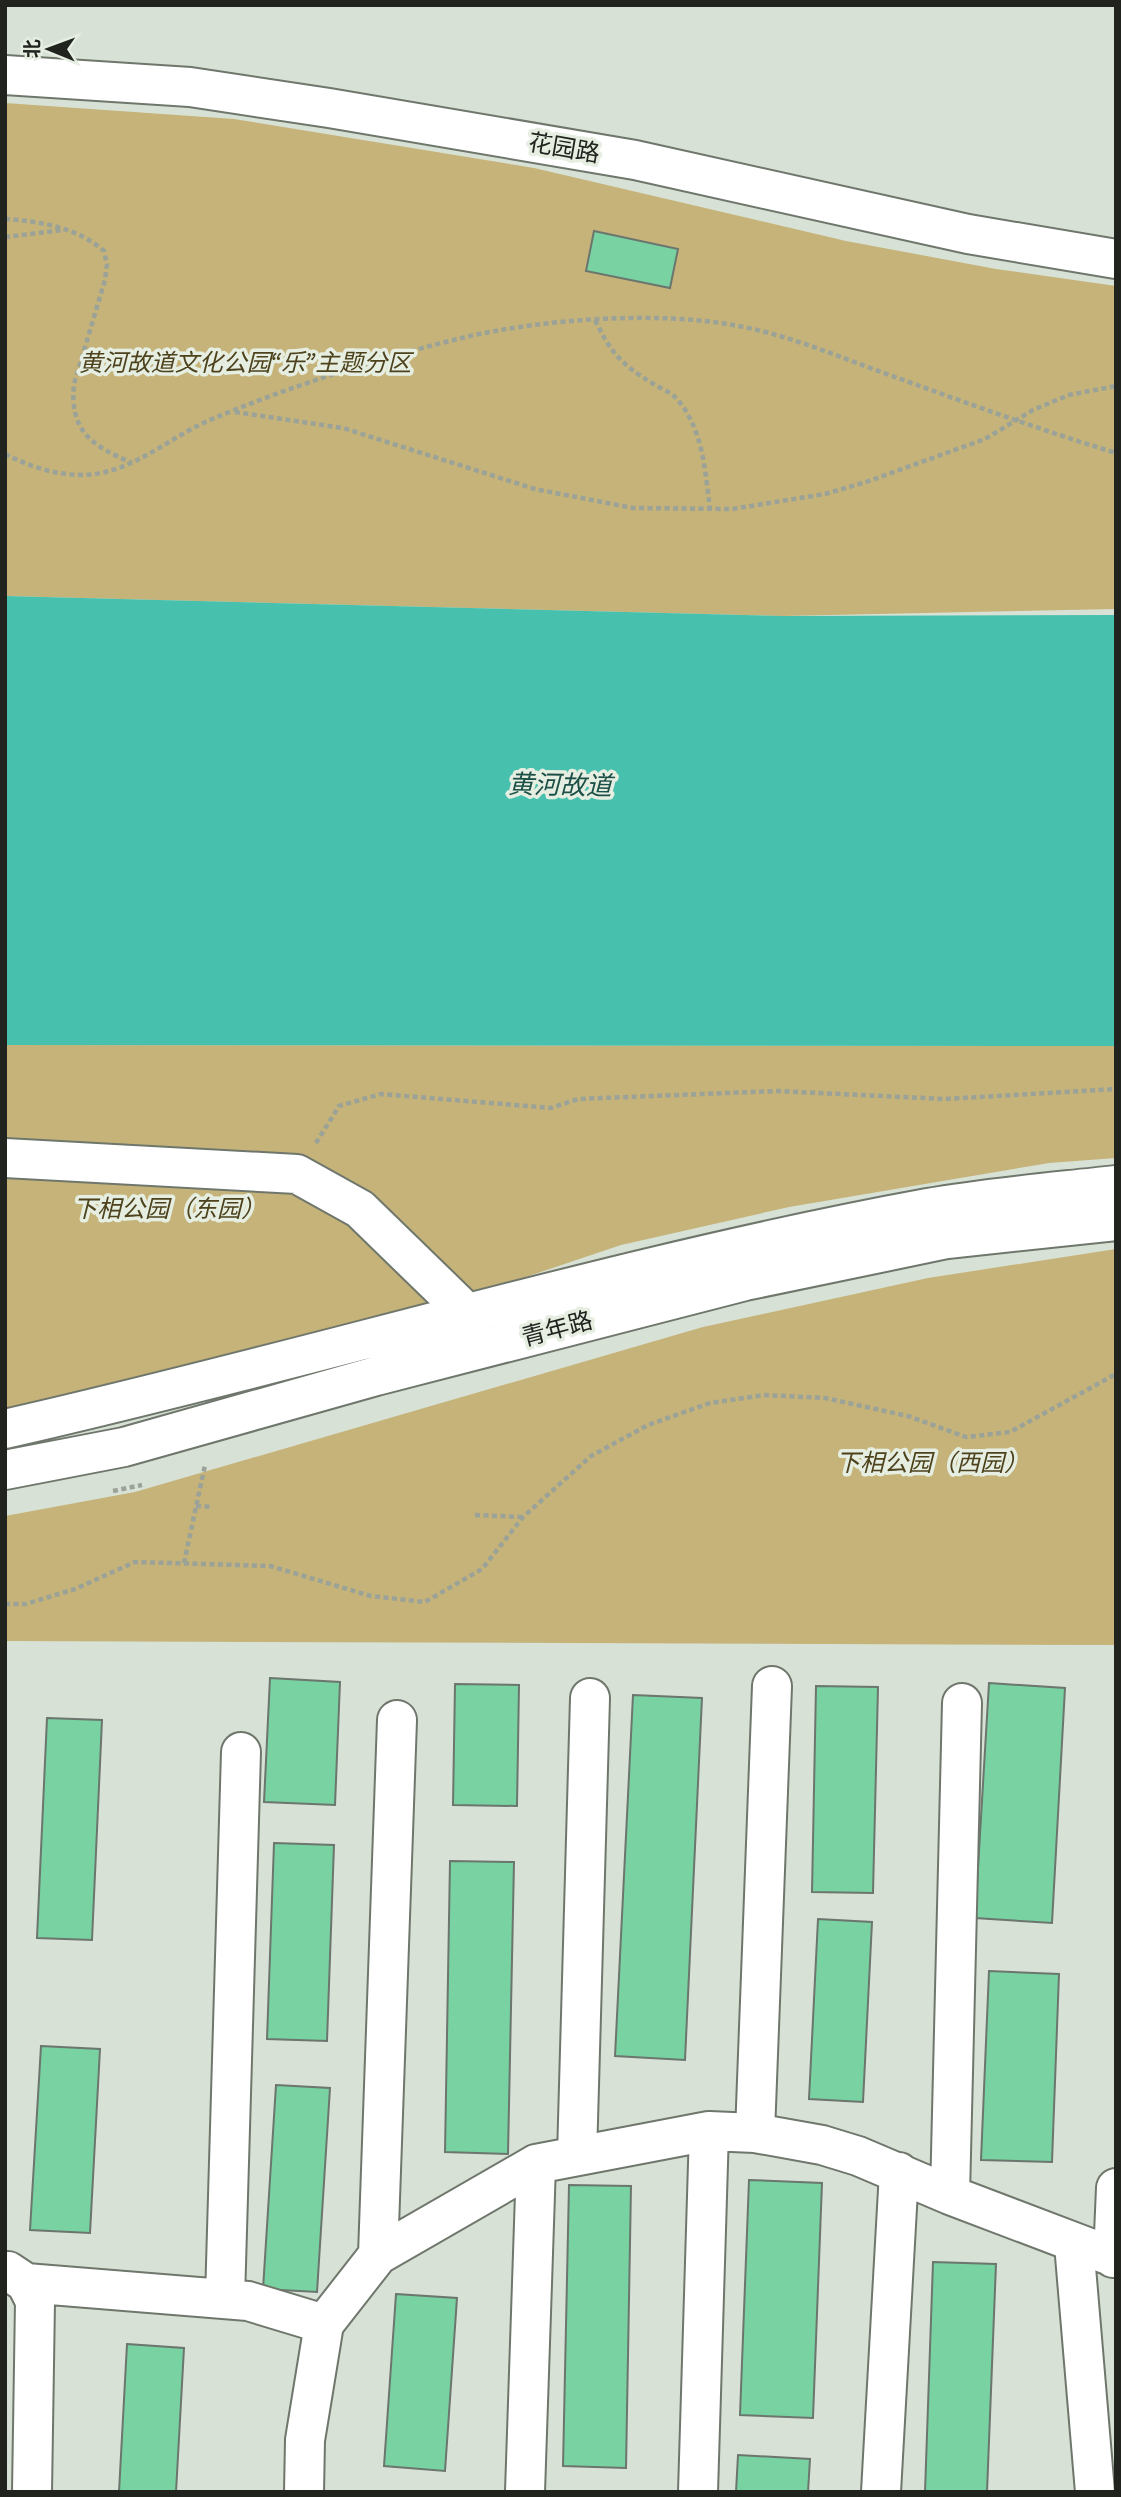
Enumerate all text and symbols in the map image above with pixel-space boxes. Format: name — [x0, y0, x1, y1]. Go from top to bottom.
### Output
north arrow — [14, 14, 84, 84]
text: 北 — [21, 39, 44, 58]
street label: 花园路 — [526, 128, 602, 168]
park label: 黄河故道文化公园“乐”主题分区 — [79, 349, 414, 377]
water label: 黄河故道 — [508, 769, 616, 801]
park label: 下相公园（东园） — [73, 1195, 265, 1223]
street label: 青年路 — [519, 1306, 595, 1352]
park label: 下相公园（西园） — [836, 1449, 1028, 1477]

